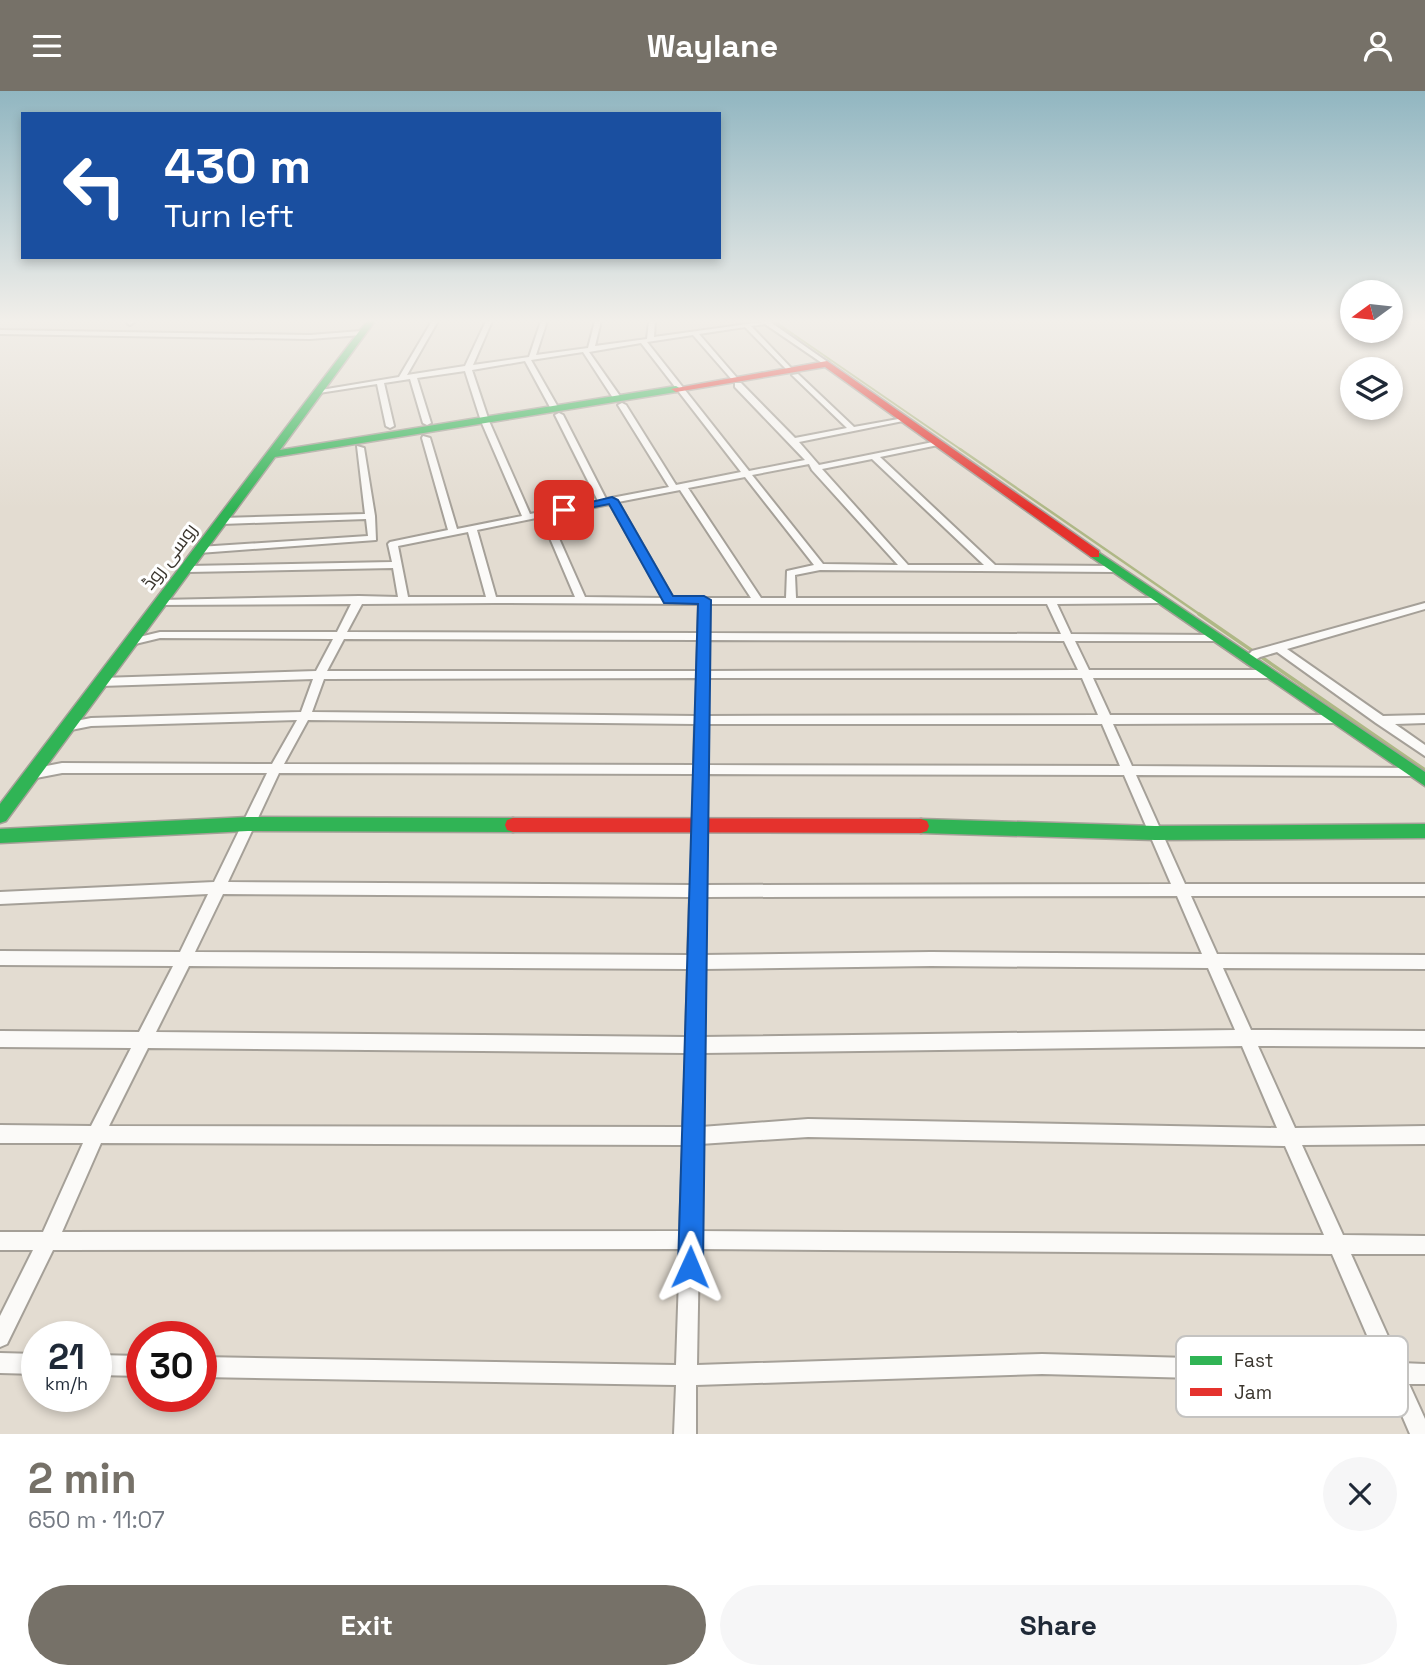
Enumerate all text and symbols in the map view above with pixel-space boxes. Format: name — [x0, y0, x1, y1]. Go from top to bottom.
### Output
text: Waylane — [647, 26, 778, 66]
icon: menu — [28, 27, 66, 65]
icon: person — [1359, 27, 1397, 65]
text: 430 m — [164, 135, 311, 197]
icon: left — [49, 140, 140, 231]
text: Turn left — [164, 196, 294, 236]
north arrow — [1340, 280, 1404, 343]
map controls — [1340, 280, 1403, 420]
button: layers — [1340, 357, 1403, 420]
pin — [534, 480, 594, 540]
icon: arrive — [545, 491, 583, 529]
street label: روسی روڈ — [136, 518, 203, 595]
position arrow — [653, 1230, 727, 1304]
speed limit sign: 30 — [126, 1321, 217, 1412]
text: 21 — [48, 1335, 85, 1379]
legend — [1176, 1336, 1408, 1417]
text: Fast — [1234, 1348, 1274, 1373]
text: km/h — [45, 1372, 88, 1395]
text: Jam — [1234, 1380, 1272, 1405]
text: 2 min — [28, 1452, 137, 1505]
button: close — [1323, 1457, 1397, 1531]
text: 650 m · 11:07 — [28, 1505, 165, 1535]
button: Exit — [28, 1585, 706, 1665]
button: Share — [720, 1585, 1397, 1665]

